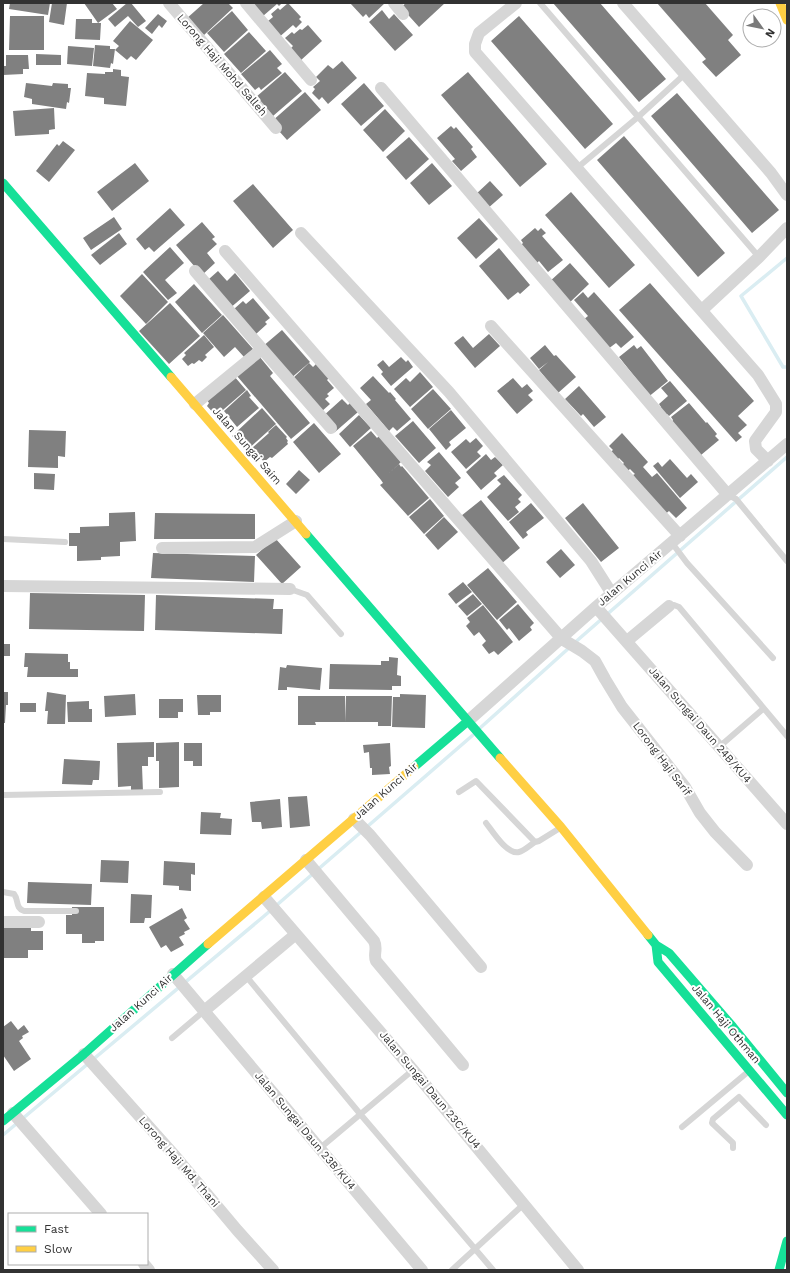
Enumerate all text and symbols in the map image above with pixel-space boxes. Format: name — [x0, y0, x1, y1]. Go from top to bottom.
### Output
north arrow — [742, 8, 782, 48]
street label: Lorong Haji Mohd Salleh — [174, 11, 270, 119]
text: N — [762, 26, 778, 40]
street label: Jalan Sungai Saim — [210, 405, 284, 487]
street label: Jalan Kunci Air — [595, 547, 665, 609]
street label: Jalan Sungai Daun 24B/KU4 — [646, 664, 754, 786]
street label: Lorong Haji Sarif — [630, 720, 694, 799]
street label: Jalan Kunci Air — [352, 760, 421, 822]
street label: Jalan Kunci Air — [107, 971, 175, 1035]
street label: Jalan Haji Othman — [689, 982, 763, 1066]
street label: Jalan Sungai Daun 23C/KU4 — [377, 1028, 483, 1152]
street label: Jalan Sungai Daun 23B/KU4 — [252, 1069, 358, 1193]
street label: Lorong Haji Md. Thani — [136, 1114, 222, 1210]
legend — [8, 1213, 148, 1265]
text: Fast — [44, 1222, 69, 1236]
text: Slow — [44, 1242, 72, 1256]

